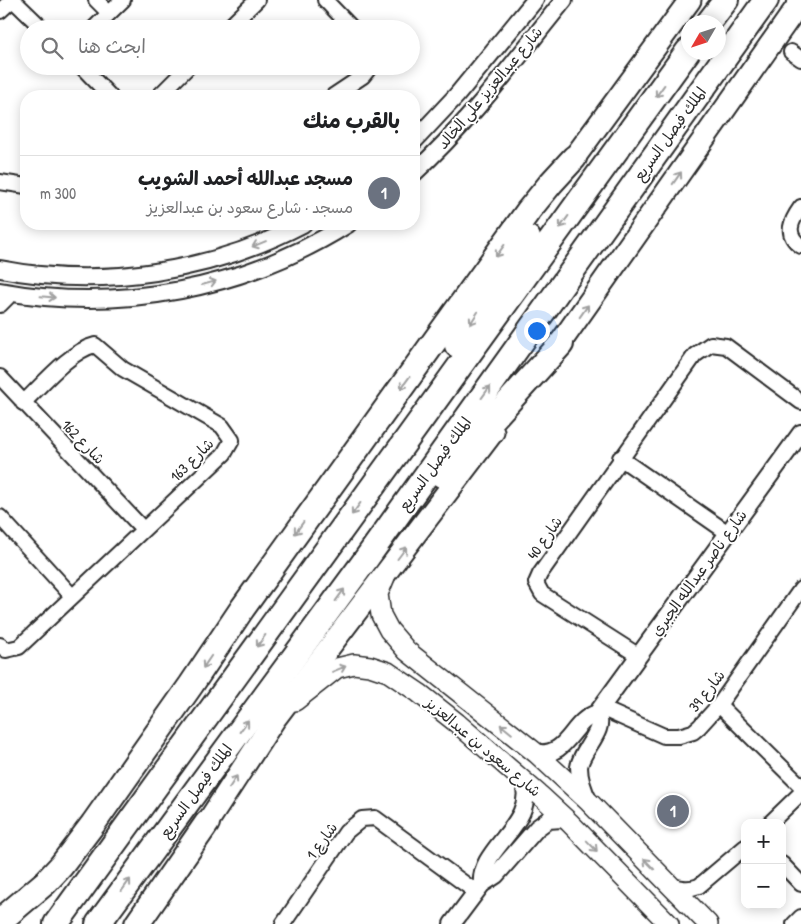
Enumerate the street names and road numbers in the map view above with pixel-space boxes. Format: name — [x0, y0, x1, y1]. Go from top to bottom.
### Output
street label: شارع عبدالعزيز علي الخالد — [432, 22, 549, 155]
street label: الملك فيصل السريع — [628, 82, 712, 186]
street label: الملك فيصل السريع — [393, 412, 477, 516]
street label: شارع 162 — [57, 415, 110, 469]
street label: شارع 163 — [165, 433, 218, 486]
street label: شارع ناصر عبدالله الجبري — [646, 505, 752, 641]
street label: شارع 40 — [522, 512, 567, 564]
street label: شارع 39 — [684, 665, 730, 716]
street label: شارع سعود بن عبدالعزيز — [420, 691, 546, 801]
street label: الملك فيصل السريع — [154, 739, 238, 843]
street label: شارع 1 — [301, 818, 342, 864]

